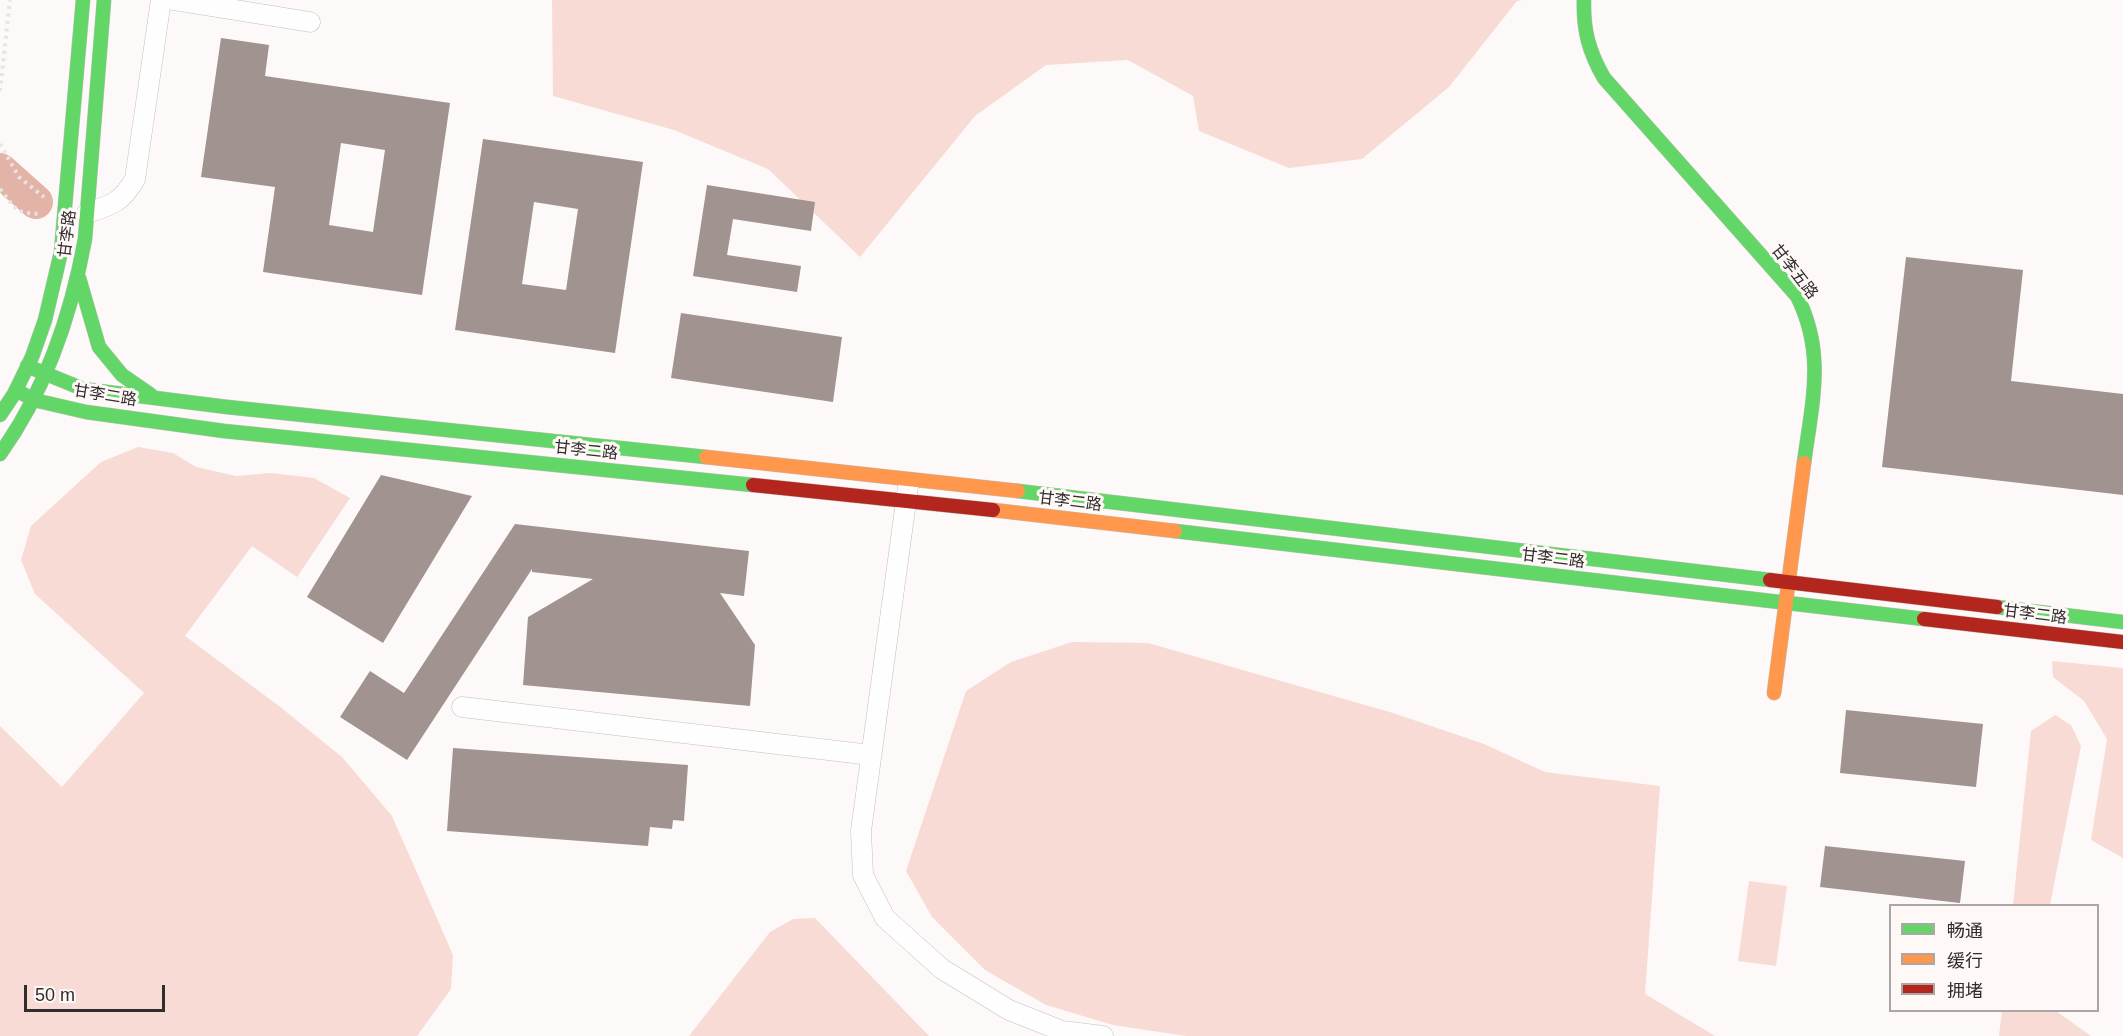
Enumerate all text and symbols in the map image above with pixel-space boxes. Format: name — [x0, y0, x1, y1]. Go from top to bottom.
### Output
street label: 甘李路 — [56, 209, 80, 259]
street label: 甘李五路 — [1767, 241, 1821, 303]
street label: 甘李二路 — [72, 382, 138, 410]
street label: 甘李二路 — [553, 438, 619, 464]
street label: 甘李二路 — [1037, 489, 1103, 515]
street label: 甘李二路 — [1520, 546, 1586, 572]
street label: 甘李二路 — [2002, 602, 2068, 628]
legend — [1889, 904, 2099, 1012]
text: 畅通 — [1947, 921, 1983, 941]
text: 缓行 — [1947, 951, 1983, 971]
scale bar — [27, 973, 168, 1011]
text: 拥堵 — [1947, 981, 1983, 1001]
text: 50 m — [35, 985, 75, 1005]

